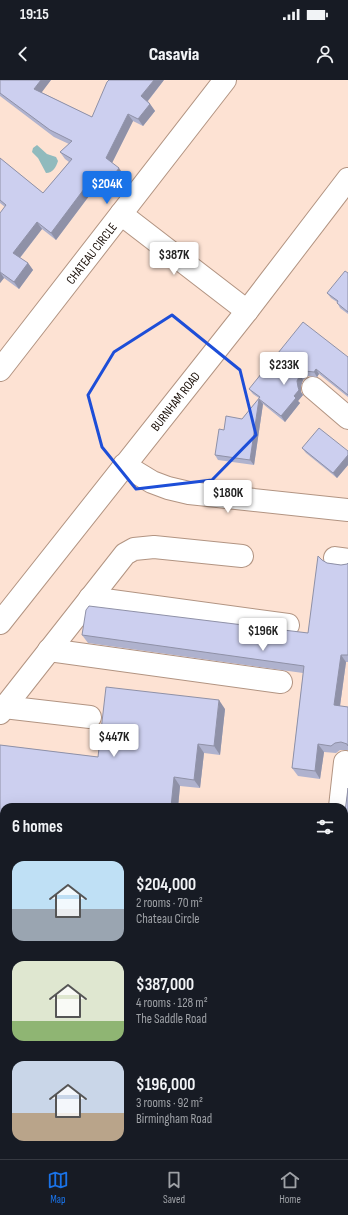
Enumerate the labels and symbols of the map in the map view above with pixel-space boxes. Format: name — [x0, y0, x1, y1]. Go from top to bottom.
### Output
pin: $204K — [79, 171, 135, 205]
street label: CHATEAU CIRCLE — [63, 220, 121, 288]
pin: $387K — [146, 242, 202, 276]
pin: $233K — [256, 352, 312, 386]
street label: BURNHAM ROAD — [148, 369, 204, 435]
pin: $180K — [200, 480, 256, 514]
pin: $196K — [235, 618, 291, 652]
pin: $447K — [86, 724, 142, 758]

